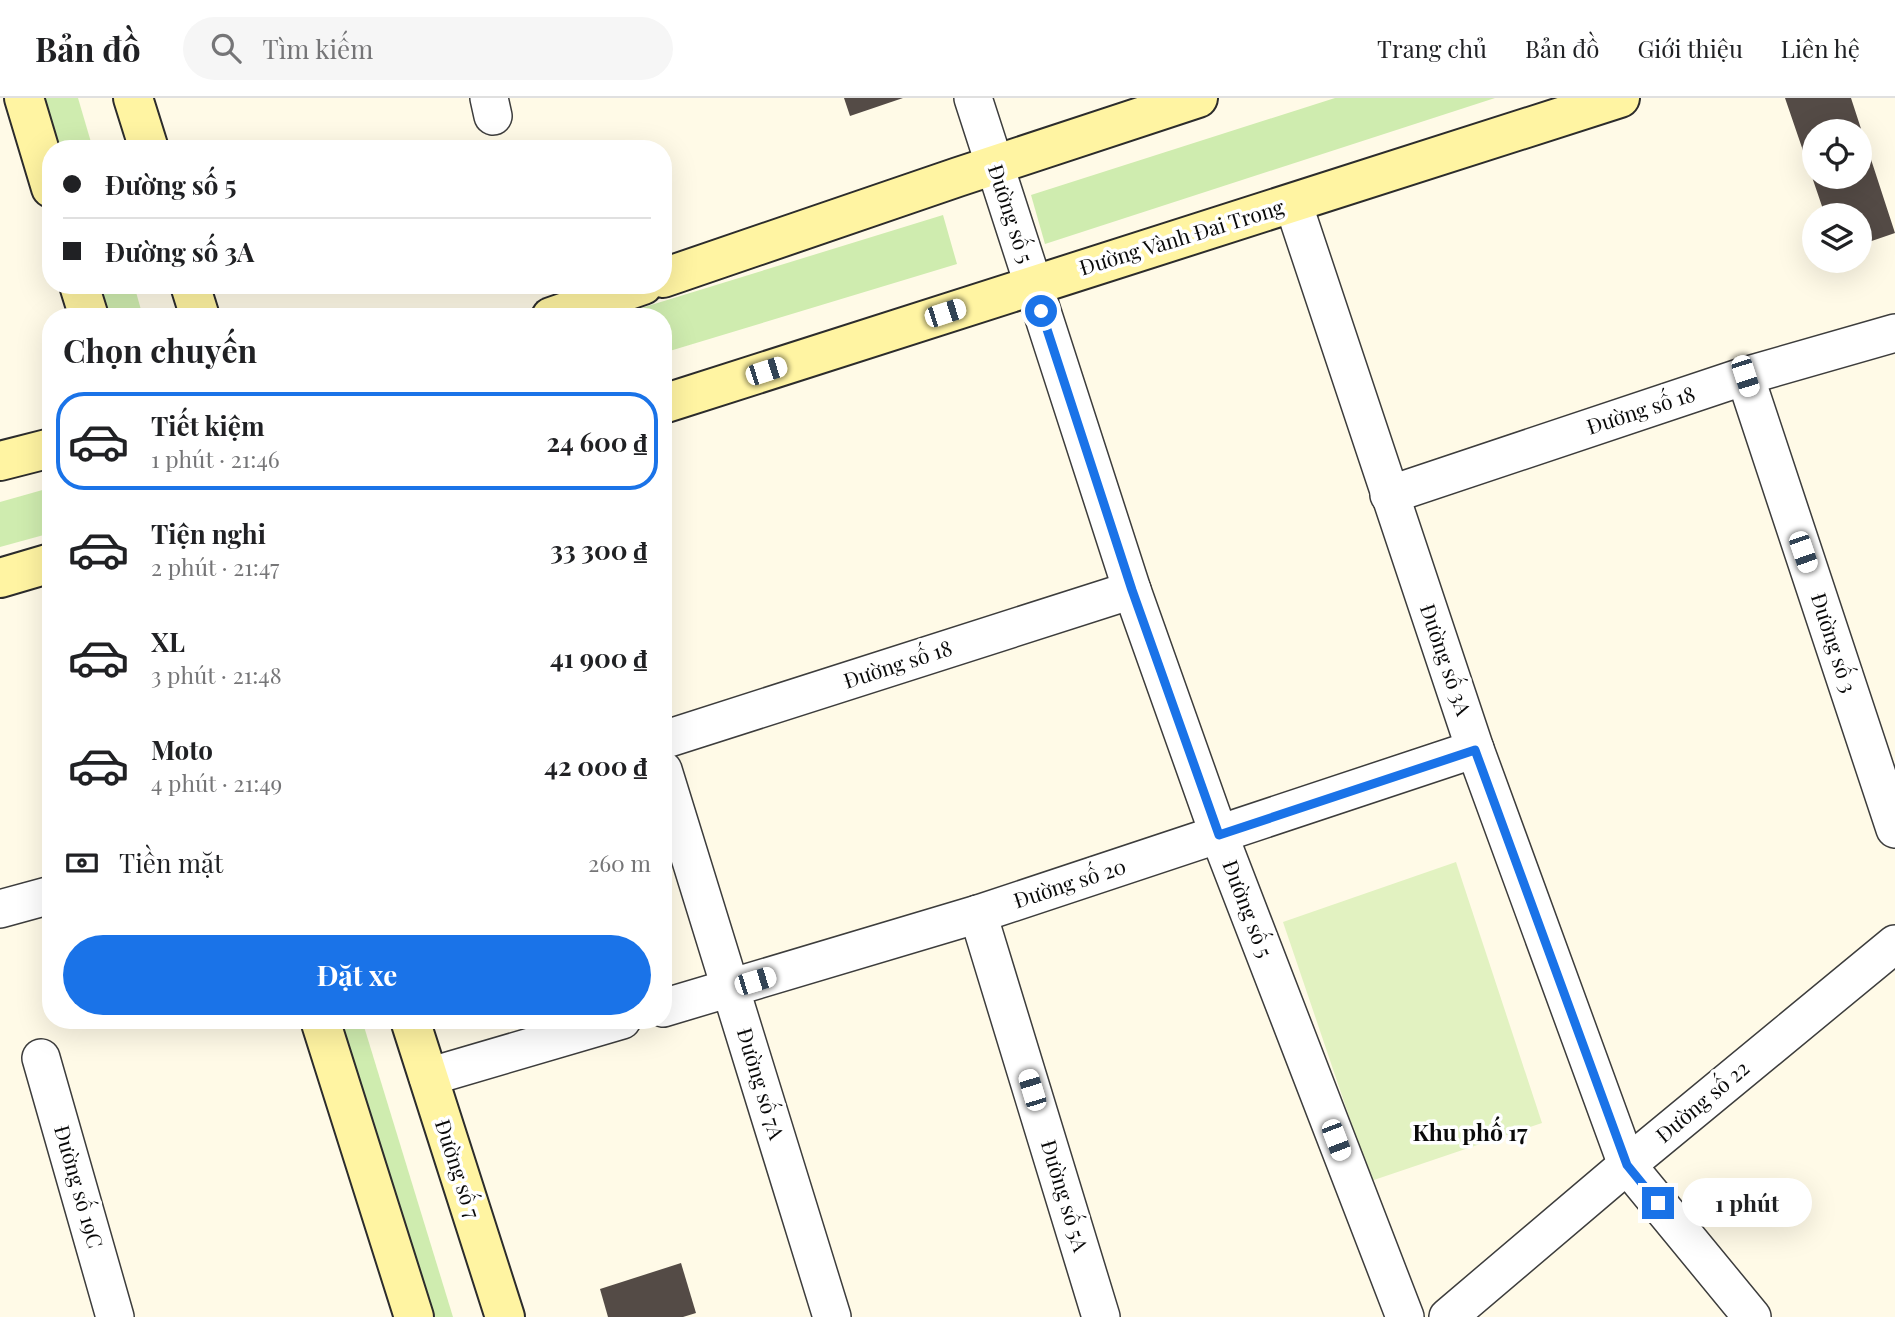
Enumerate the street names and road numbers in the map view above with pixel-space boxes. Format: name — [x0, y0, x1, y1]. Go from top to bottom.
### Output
street label: Đường số 5 — [983, 160, 1041, 266]
street label: Đường Vành Đai Trong — [1076, 192, 1287, 281]
street label: Đường số 18 — [1583, 378, 1698, 440]
street label: Đường số 3 — [1806, 589, 1864, 696]
street label: Đường số 3A — [1415, 600, 1479, 720]
street label: Đường số 18 — [840, 632, 955, 694]
street label: Đường số 20 — [1010, 851, 1129, 913]
street label: Đường số 5 — [1217, 855, 1280, 961]
street label: Đường số 7A — [732, 1024, 792, 1143]
street label: Đường số 22 — [1649, 1053, 1754, 1148]
street label: Đường số 7 — [430, 1115, 488, 1222]
street label: Đường số 19C — [49, 1122, 111, 1251]
street label: Đường số 5A — [1036, 1136, 1096, 1256]

